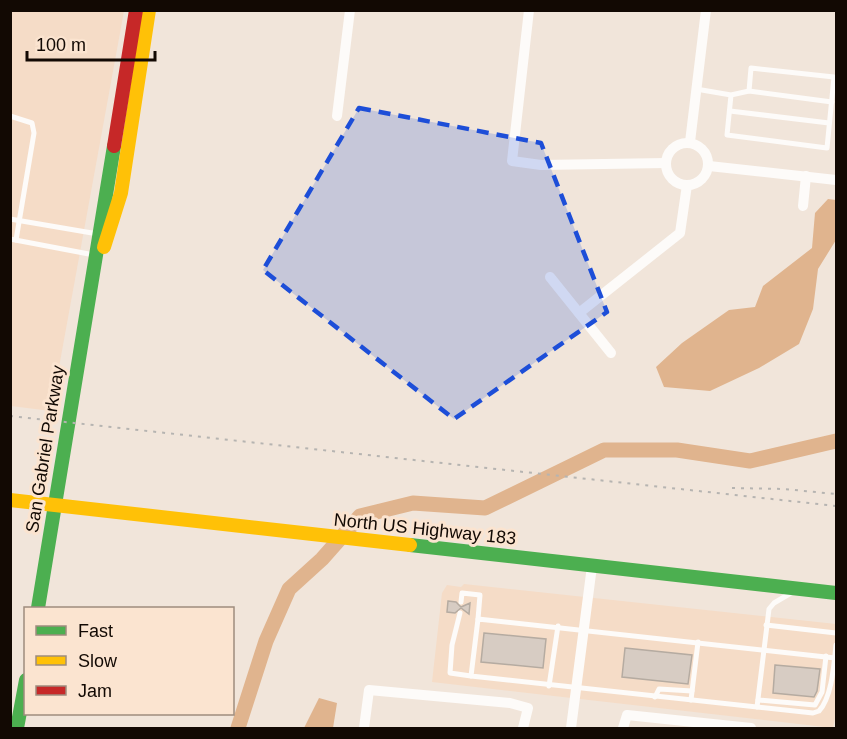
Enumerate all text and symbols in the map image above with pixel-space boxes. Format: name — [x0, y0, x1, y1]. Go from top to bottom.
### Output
scale bar — [27, 24, 154, 62]
text: 100 m — [36, 35, 86, 55]
street label: San Gabriel Parkway — [22, 364, 68, 534]
street label: North US Highway 183 — [333, 509, 517, 549]
legend — [24, 607, 234, 715]
text: Fast — [78, 621, 113, 641]
text: Slow — [78, 651, 118, 671]
text: Jam — [78, 681, 112, 701]

